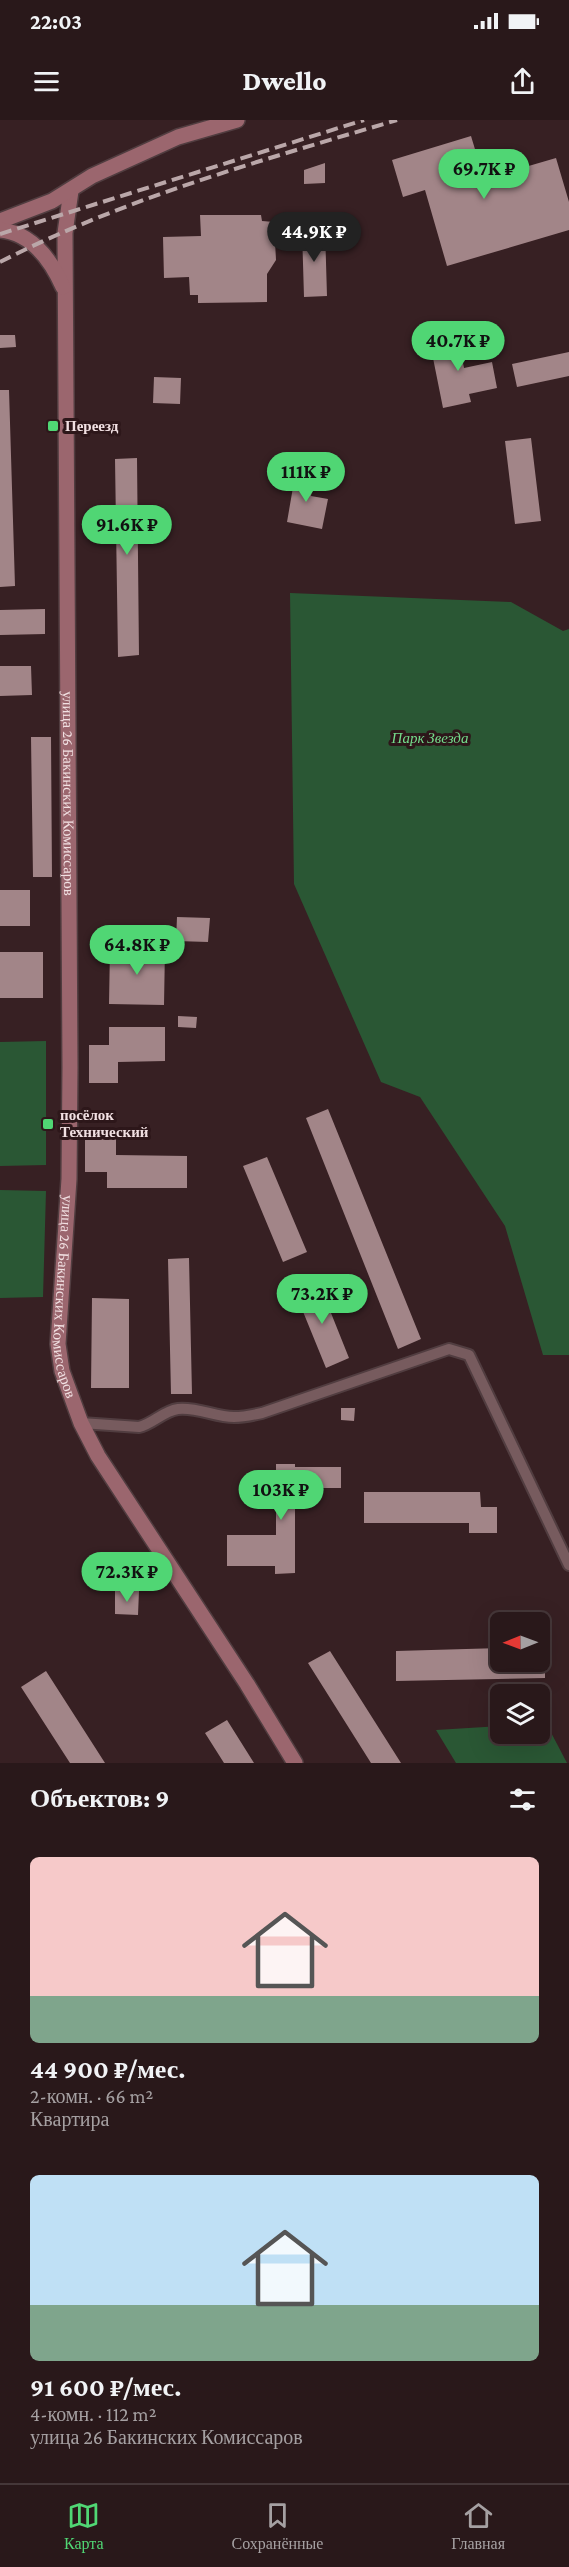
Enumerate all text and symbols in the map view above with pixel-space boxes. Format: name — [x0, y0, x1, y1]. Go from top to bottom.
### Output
text: 22:03 — [30, 9, 82, 34]
icon: menu — [30, 65, 63, 98]
icon: share — [506, 65, 539, 98]
text: Dwello — [243, 66, 326, 96]
pin: 69.7K ₽ — [429, 149, 539, 200]
text: 69.7K ₽ — [452, 157, 516, 179]
pin: 44.9K ₽ — [259, 212, 369, 263]
text: 44.9K ₽ — [281, 220, 347, 242]
pin: 40.7K ₽ — [403, 321, 513, 372]
text: 40.7K ₽ — [426, 329, 490, 351]
place label: Переезд — [65, 418, 119, 434]
marker: Переезд — [46, 419, 60, 433]
pin: 111K ₽ — [257, 452, 355, 503]
text: 111K ₽ — [281, 460, 331, 482]
pin: 91.6K ₽ — [72, 505, 182, 556]
text: 91.6K ₽ — [96, 513, 158, 535]
street label: улица 26 Бакинских Комиссаров — [60, 691, 77, 896]
park label: Парк Звезда — [391, 730, 468, 746]
pin: 64.8K ₽ — [82, 925, 192, 976]
text: 64.8K ₽ — [104, 933, 170, 955]
place label: посёлок Технический — [60, 1107, 149, 1140]
marker: посёлок Технический — [41, 1117, 55, 1131]
street label: улица 26 Бакинских Комиссаров — [49, 1195, 79, 1400]
pin: 73.2K ₽ — [267, 1274, 377, 1325]
text: 73.2K ₽ — [291, 1282, 353, 1304]
pin: 103K ₽ — [232, 1470, 330, 1521]
text: 103K ₽ — [253, 1478, 309, 1500]
pin: 72.3K ₽ — [72, 1552, 182, 1603]
text: 72.3K ₽ — [96, 1560, 158, 1582]
north arrow — [490, 1612, 550, 1672]
map controls — [490, 1612, 550, 1744]
button: layers — [490, 1684, 550, 1744]
icon: filters — [506, 1783, 539, 1816]
text: Объектов: 9 — [30, 1784, 170, 1813]
icon: home — [231, 1896, 339, 2004]
text: 44 900 ₽/мес. — [30, 2055, 186, 2084]
text: 2-комн. · 66 m² — [30, 2085, 153, 2107]
text: Квартира — [30, 2108, 109, 2130]
icon: home — [231, 2214, 339, 2322]
text: 91 600 ₽/мес. — [30, 2373, 181, 2402]
text: 4-комн. · 112 m² — [30, 2403, 157, 2425]
text: улица 26 Бакинских Комиссаров — [30, 2426, 303, 2448]
tab: Карта — [64, 2499, 104, 2553]
tab: Сохранённые — [231, 2499, 323, 2553]
tab: Главная — [451, 2499, 505, 2553]

